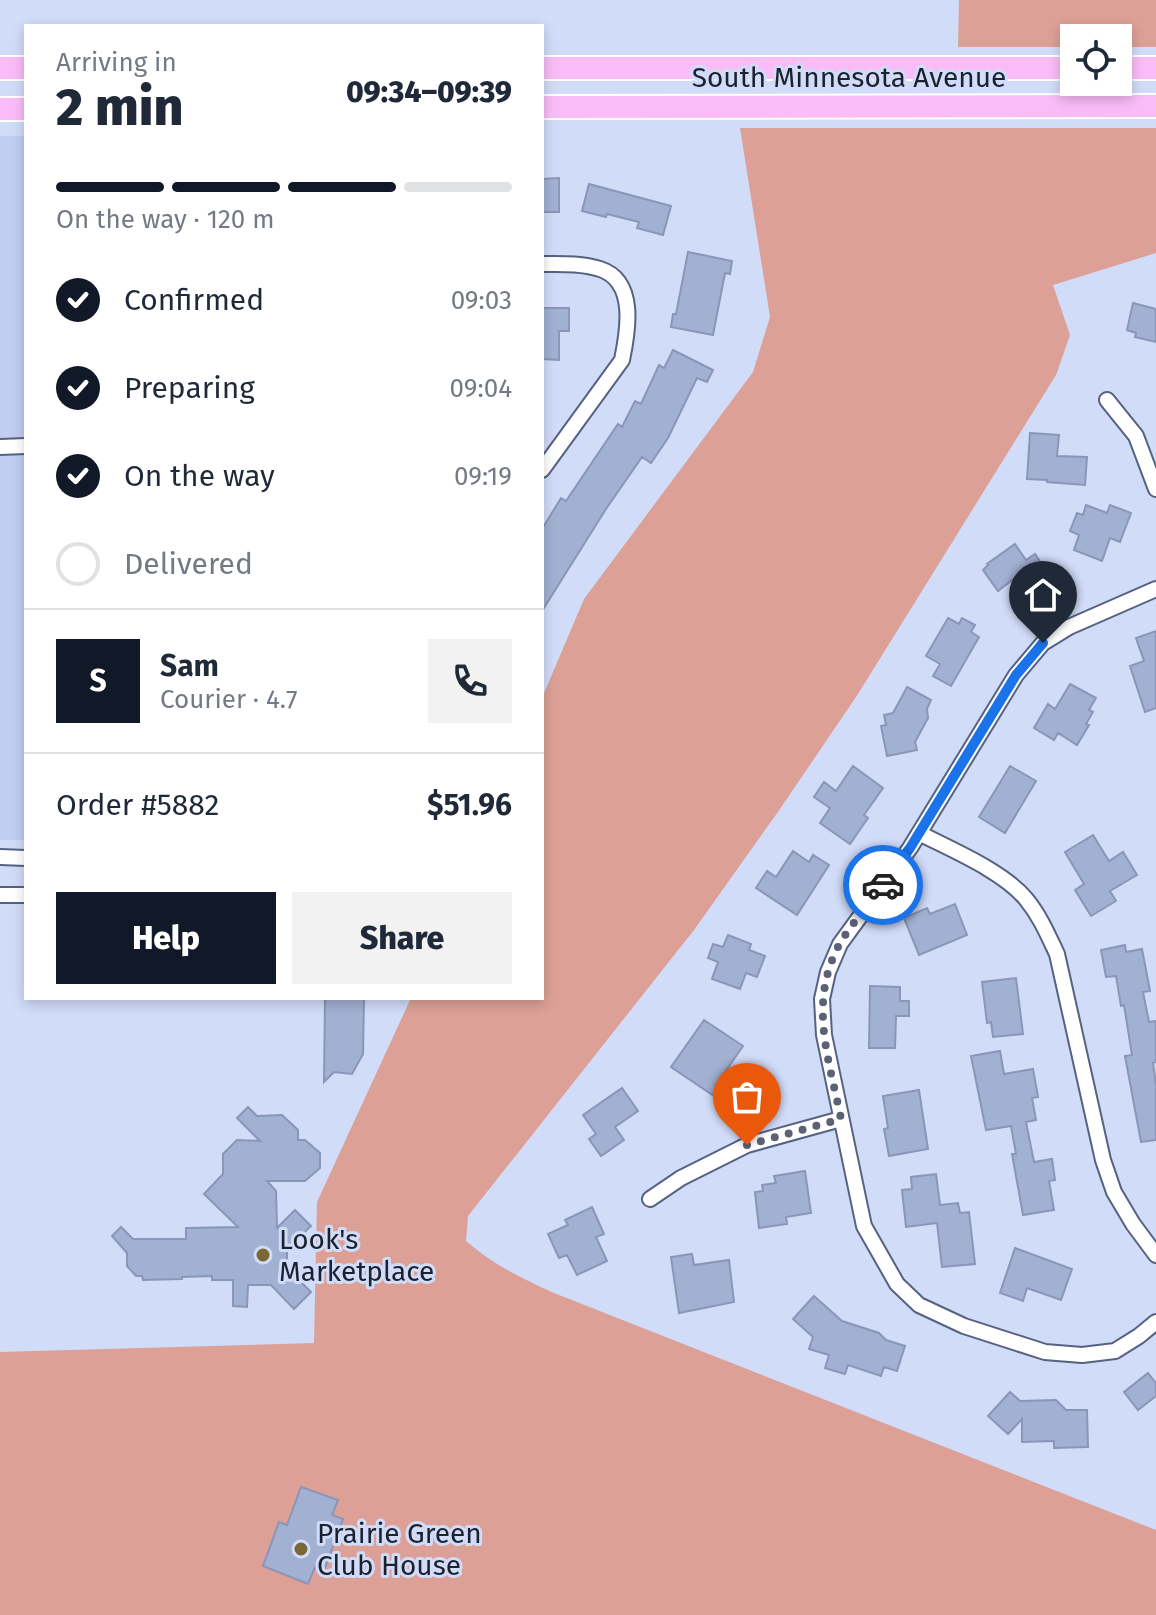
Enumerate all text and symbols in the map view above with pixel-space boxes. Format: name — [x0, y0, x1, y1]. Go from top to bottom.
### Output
map controls — [1060, 24, 1132, 96]
button: locate — [1060, 24, 1132, 96]
text: Arriving in — [56, 47, 177, 78]
street label: South Minnesota Avenue — [692, 61, 1006, 94]
text: 09:34–09:39 — [346, 74, 512, 110]
text: 2 min — [56, 76, 183, 139]
text: On the way · 120 m — [56, 204, 275, 235]
icon: check — [56, 278, 100, 322]
text: Confirmed — [124, 282, 264, 318]
text: 09:03 — [451, 285, 512, 316]
icon: check — [56, 366, 100, 410]
text: Preparing — [124, 370, 255, 406]
text: 09:04 — [450, 373, 512, 404]
icon: check — [56, 454, 100, 498]
text: On the way — [124, 458, 275, 494]
text: 09:19 — [454, 461, 512, 492]
text: Delivered — [124, 546, 253, 582]
pin — [1009, 561, 1077, 643]
icon: home — [1021, 573, 1065, 617]
button: phone — [428, 639, 512, 723]
text: Sam — [160, 648, 219, 684]
text: S — [89, 663, 107, 699]
text: Courier · 4.7 — [160, 684, 298, 715]
text: Order #5882 — [56, 787, 219, 823]
text: $51.96 — [427, 787, 512, 823]
courier — [843, 845, 923, 925]
icon: car — [861, 863, 905, 907]
button: Help — [56, 892, 276, 984]
button: Share — [292, 892, 512, 984]
pin — [713, 1063, 781, 1145]
icon: bag — [725, 1075, 769, 1119]
place label: Look's Marketplace — [279, 1223, 434, 1288]
marker: Look's Marketplace — [254, 1246, 272, 1264]
place label: Prairie Green Club House — [317, 1517, 482, 1582]
marker: Prairie Green Club House — [292, 1540, 310, 1558]

